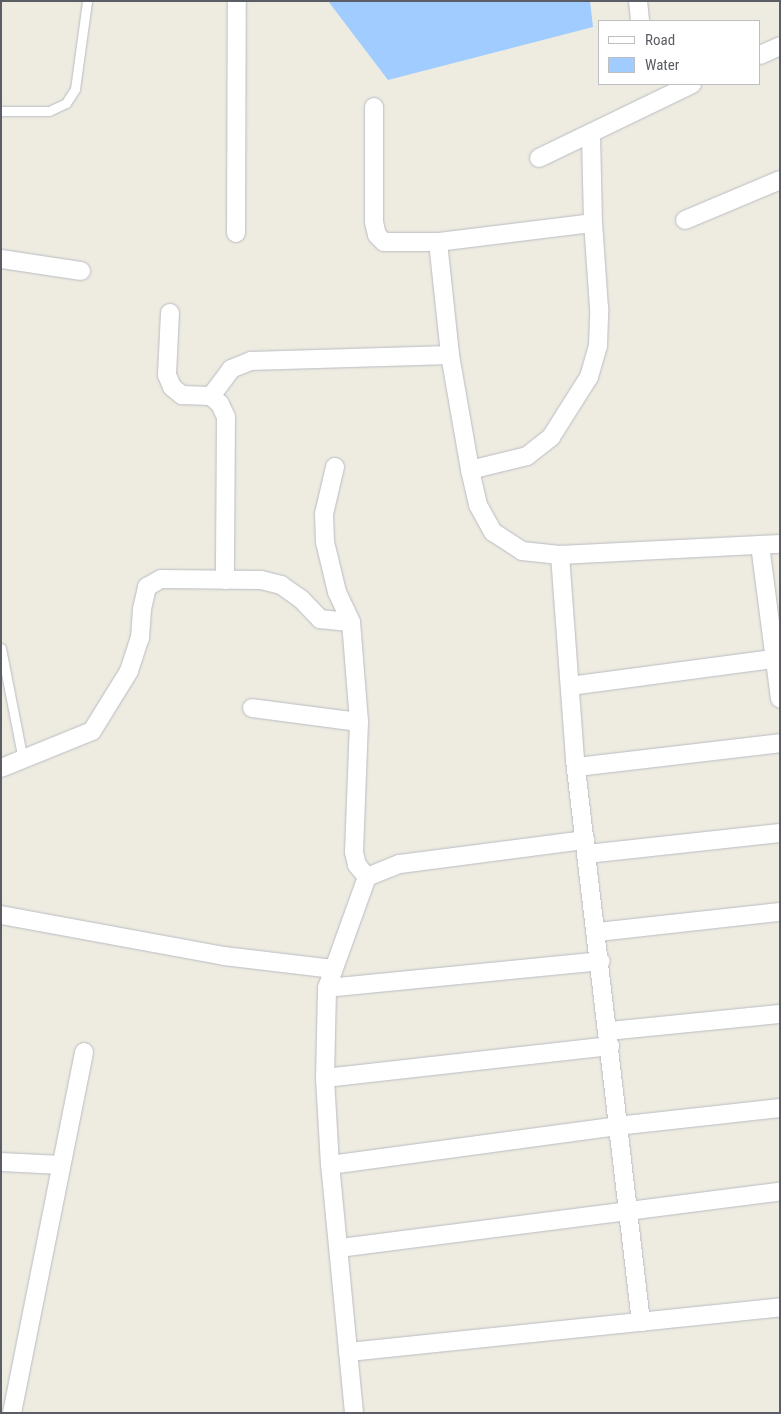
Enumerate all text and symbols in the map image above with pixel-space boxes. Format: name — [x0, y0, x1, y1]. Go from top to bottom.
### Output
legend — [598, 20, 761, 85]
text: Road — [645, 31, 675, 49]
text: Water — [645, 56, 679, 74]

